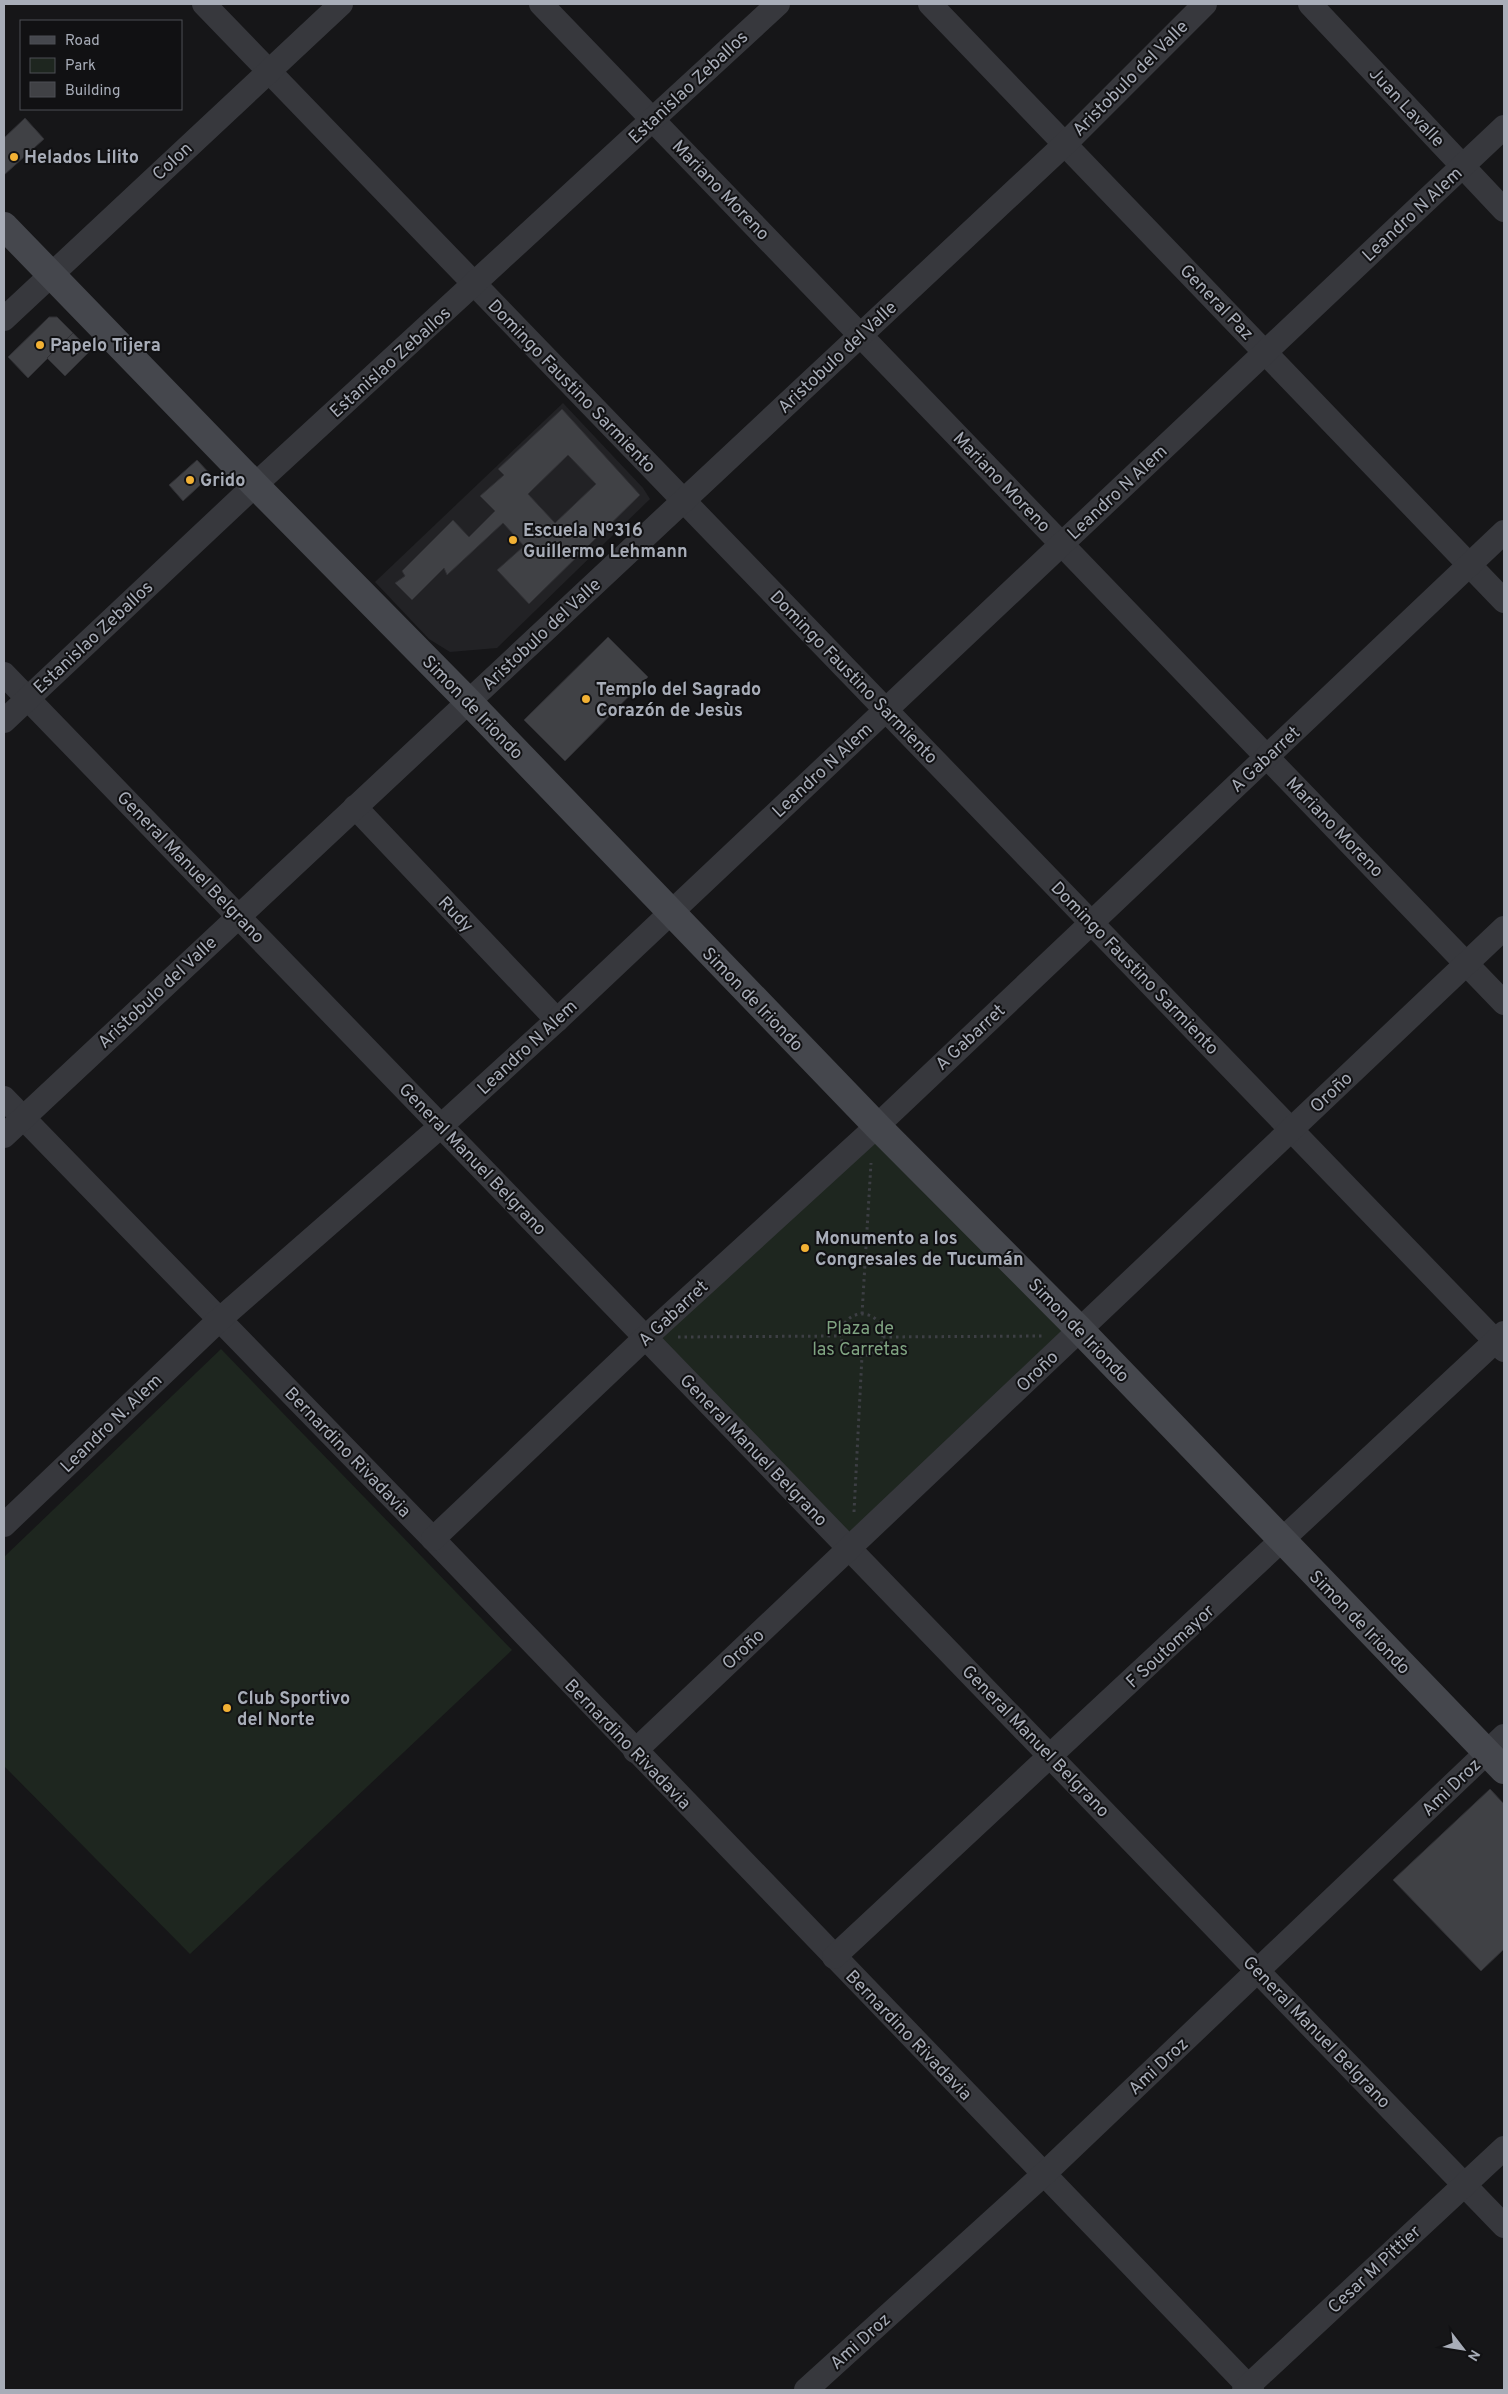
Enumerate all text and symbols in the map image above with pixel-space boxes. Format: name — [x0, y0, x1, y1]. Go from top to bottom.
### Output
street label: Aristobulo del Valle — [1068, 16, 1194, 142]
legend — [20, 20, 182, 110]
street label: Estanislao Zeballos — [624, 27, 754, 150]
text: Road — [65, 32, 100, 51]
text: Park — [65, 57, 96, 76]
street label: Juan Lavalle — [1363, 63, 1449, 153]
text: Building — [65, 82, 120, 101]
street label: Mariano Moreno — [666, 136, 774, 246]
street label: Colon — [148, 138, 198, 186]
place label: Helados Lilito — [24, 147, 139, 170]
marker: Helados Lilito — [8, 151, 20, 163]
street label: Leandro N Alem — [1358, 163, 1468, 268]
street label: General Paz — [1174, 260, 1258, 346]
street label: Domingo Faustino Sarmiento — [482, 295, 660, 479]
street label: Aristobulo del Valle — [774, 297, 903, 419]
street label: Estanislao Zeballos — [326, 303, 456, 424]
place label: Papelo Tijera — [50, 335, 161, 358]
marker: Papelo Tijera — [34, 339, 46, 351]
street label: Mariano Moreno — [947, 428, 1055, 538]
street label: Leandro N Alem — [1063, 441, 1173, 546]
place label: Grido — [200, 470, 245, 493]
marker: Grido — [184, 474, 196, 486]
place label: Escuela Nº316 Guillermo Lehmann — [523, 520, 688, 564]
marker: Escuela Nº316 Guillermo Lehmann — [507, 534, 519, 546]
street label: Aristobulo del Valle — [478, 574, 607, 696]
street label: Estanislao Zeballos — [29, 577, 159, 700]
street label: Domingo Faustino Sarmiento — [764, 586, 942, 770]
street label: Simon de Iriondo — [416, 651, 528, 765]
place label: Templo del Sagrado Corazón de Jesùs — [596, 679, 761, 723]
marker: Templo del Sagrado Corazón de Jesùs — [580, 693, 592, 705]
street label: Leandro N Alem — [768, 719, 878, 824]
street label: A Gabarret — [1226, 722, 1306, 798]
street label: Mariano Moreno — [1280, 773, 1388, 883]
street label: General Manuel Belgrano — [111, 787, 269, 949]
street label: Domingo Faustino Sarmiento — [1045, 877, 1223, 1061]
street label: Rudy — [432, 892, 478, 938]
street label: Aristobulo del Valle — [94, 932, 223, 1054]
street label: Simon de Iriondo — [696, 943, 808, 1057]
street label: Leandro N Alem — [473, 996, 583, 1101]
street label: A Gabarret — [931, 1000, 1011, 1076]
street label: Oroño — [1306, 1068, 1358, 1119]
street label: General Manuel Belgrano — [393, 1079, 551, 1241]
place label: Monumento a los Congresales de Tucumán — [815, 1228, 1024, 1272]
marker: Monumento a los Congresales de Tucumán — [799, 1242, 811, 1254]
street label: Simon de Iriondo — [1022, 1274, 1134, 1388]
street label: A Gabarret — [634, 1276, 714, 1352]
park label: Plaza de las Carretas — [812, 1318, 908, 1362]
street label: Oroño — [1012, 1346, 1064, 1398]
street label: Leandro N. Alem — [56, 1370, 168, 1479]
street label: General Manuel Belgrano — [674, 1370, 832, 1532]
street label: Bernardino Rivadavia — [279, 1383, 415, 1523]
street label: Simon de Iriondo — [1303, 1566, 1415, 1680]
street label: F Soutomayor — [1122, 1600, 1220, 1694]
street label: Oroño — [718, 1625, 770, 1676]
street label: General Manuel Belgrano — [956, 1661, 1114, 1823]
street label: Bernardino Rivadavia — [559, 1675, 695, 1815]
place label: Club Sportivo del Norte — [237, 1688, 350, 1732]
marker: Club Sportivo del Norte — [221, 1702, 233, 1714]
street label: Ami Droz — [1417, 1754, 1487, 1822]
street label: General Manuel Belgrano — [1237, 1952, 1395, 2114]
street label: Bernardino Rivadavia — [840, 1966, 976, 2106]
street label: Ami Droz — [1124, 2033, 1194, 2101]
street label: Cesar M Pittier — [1323, 2221, 1427, 2319]
street label: Ami Droz — [826, 2309, 896, 2375]
north arrow — [1438, 2324, 1488, 2374]
text: N — [1463, 2346, 1483, 2364]

